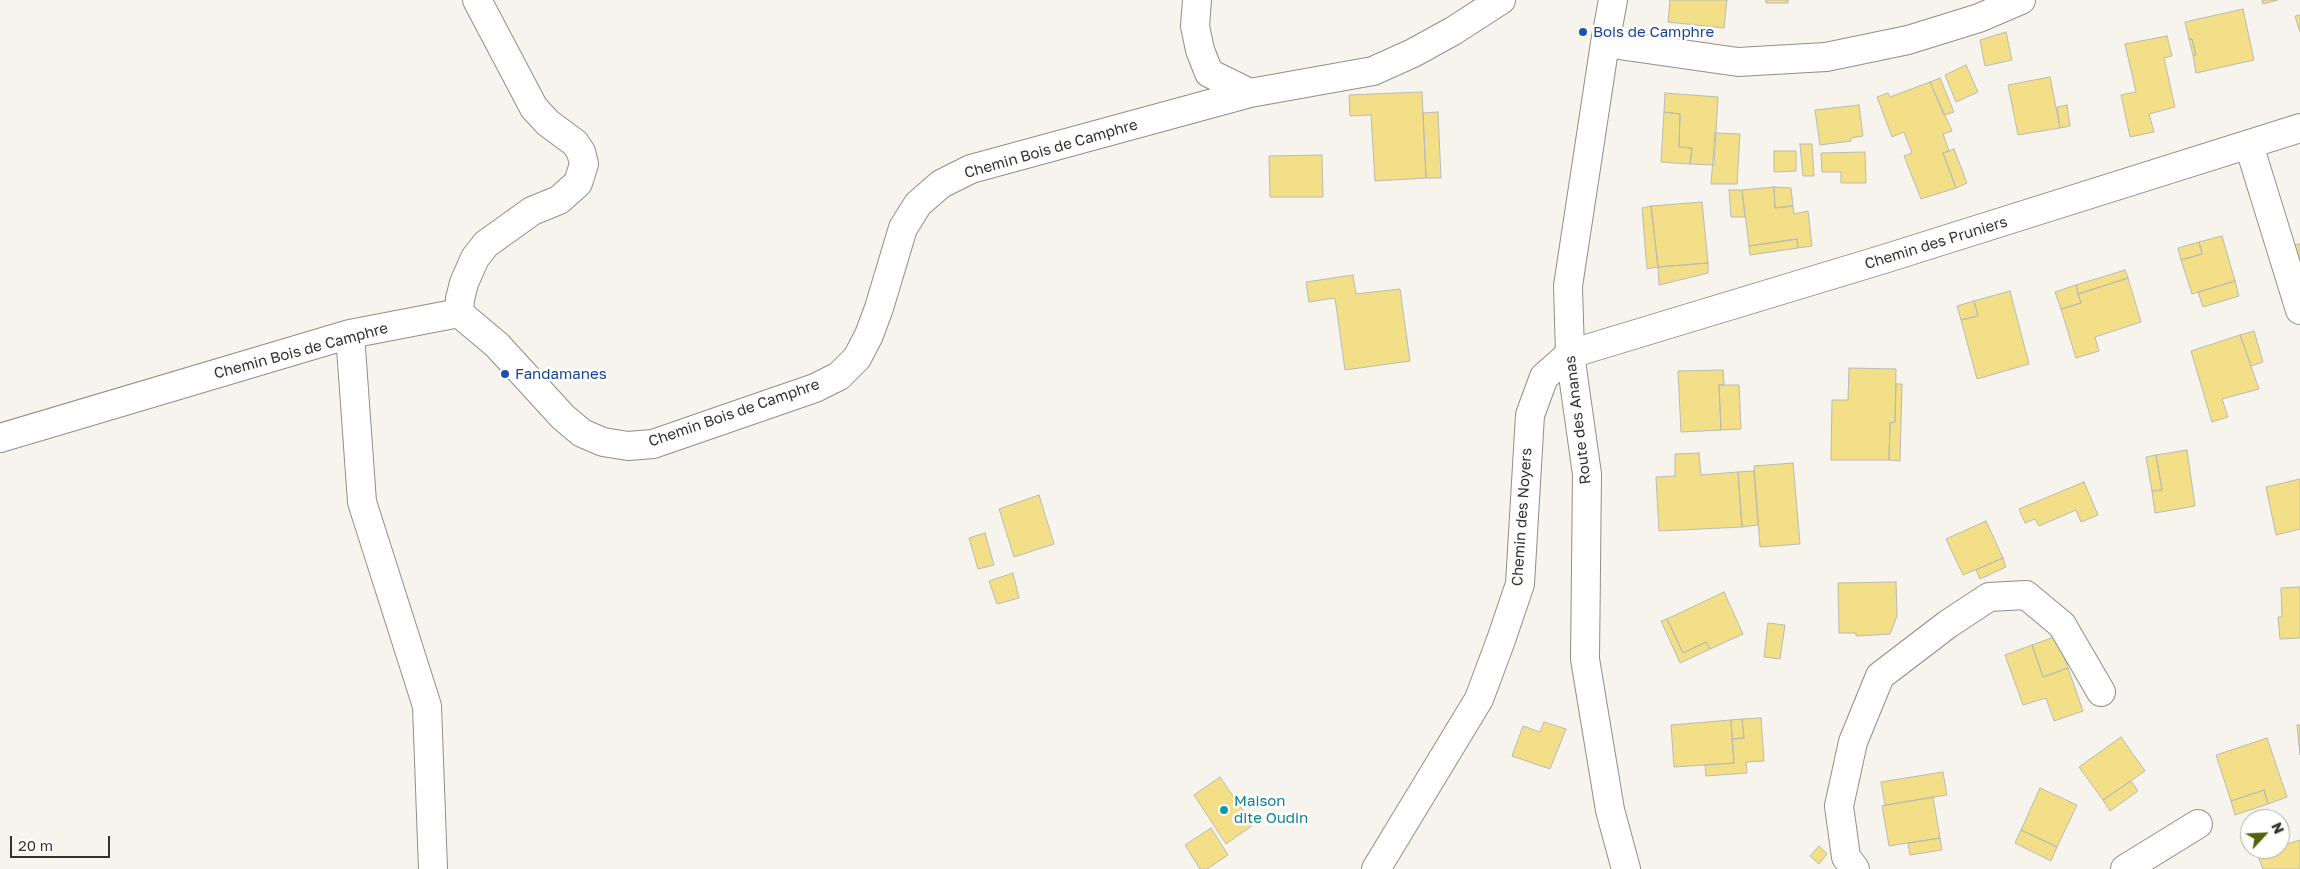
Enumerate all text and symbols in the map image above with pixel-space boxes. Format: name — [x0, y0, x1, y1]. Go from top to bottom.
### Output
place label: Bois de Camphre — [1593, 23, 1714, 41]
marker: Bois de Camphre — [1577, 26, 1589, 38]
street label: Chemin Bois de Camphre — [962, 116, 1140, 182]
street label: Chemin des Pruniers — [1862, 213, 2010, 273]
street label: Chemin Bois de Camphre — [212, 319, 390, 383]
street label: Route des Ananas — [1561, 355, 1595, 485]
place label: Fandamanes — [515, 365, 607, 383]
marker: Fandamanes — [499, 368, 511, 380]
street label: Chemin Bois de Camphre — [646, 375, 822, 451]
street label: Chemin des Noyers — [1508, 447, 1536, 587]
place label: Maison dite Oudin — [1234, 792, 1308, 827]
marker: Maison dite Oudin — [1218, 804, 1230, 816]
north arrow — [2240, 809, 2290, 859]
text: N — [2268, 819, 2288, 836]
scale bar — [12, 826, 112, 858]
text: 20 m — [18, 836, 53, 854]

